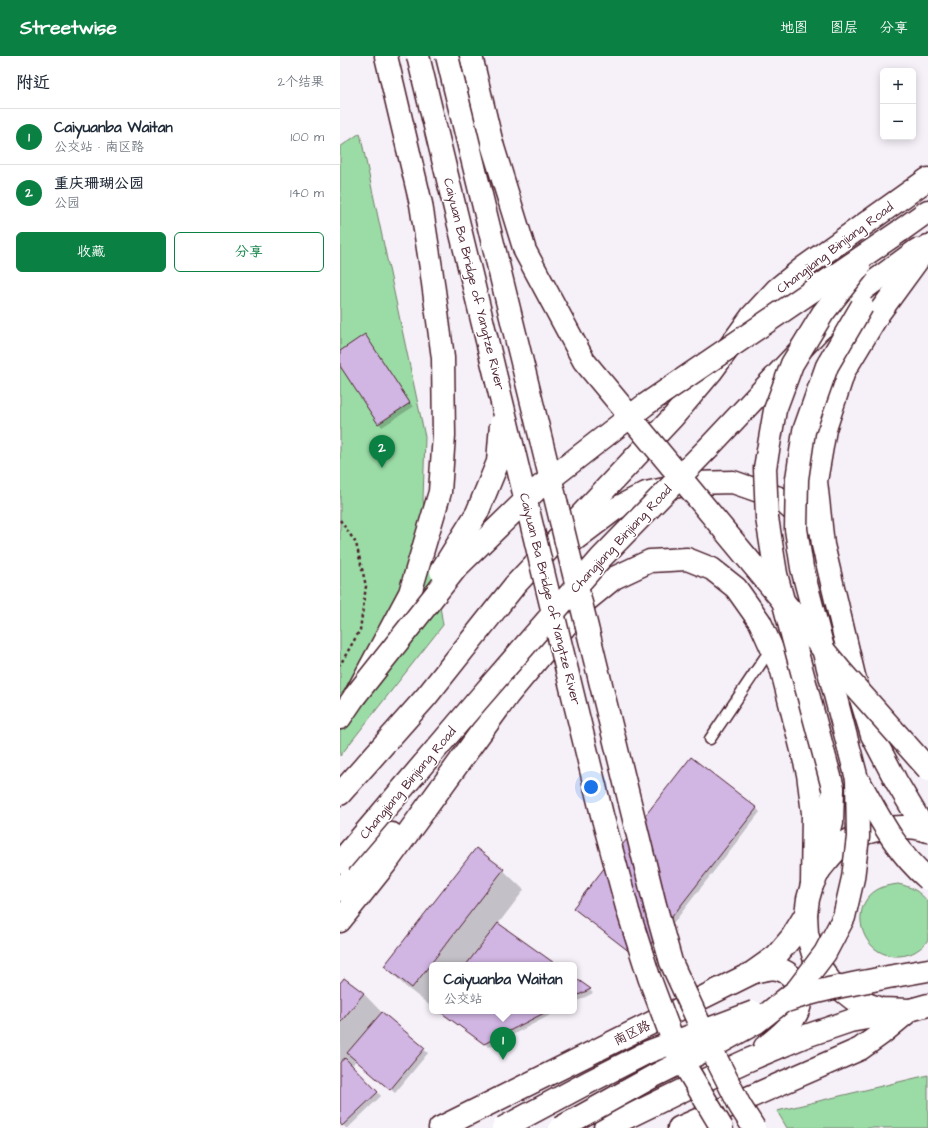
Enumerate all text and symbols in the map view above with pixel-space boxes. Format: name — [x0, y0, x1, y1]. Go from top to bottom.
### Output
text: Streetwise — [20, 15, 117, 42]
text: 地图 — [780, 18, 808, 38]
text: 图层 — [830, 18, 858, 38]
text: 分享 — [880, 18, 908, 38]
map controls — [880, 68, 916, 140]
button: + — [880, 68, 916, 104]
text: 附近 — [16, 71, 50, 95]
text: 2个结果 — [278, 73, 324, 91]
button: − — [880, 104, 916, 140]
text: Caiyuanba Waitan — [54, 117, 173, 138]
text: 1 — [28, 128, 30, 146]
text: 100 m — [291, 128, 324, 146]
text: 公交站 · 南区路 — [54, 138, 144, 156]
text: 重庆珊瑚公园 — [54, 173, 144, 194]
street label: Caiyuan Ba Bridge of Yangtze River — [438, 176, 509, 392]
text: 2 — [25, 184, 33, 202]
text: 140 m — [290, 184, 324, 202]
text: 公园 — [54, 194, 80, 212]
street label: Changjiang Binjiang Road — [773, 198, 898, 299]
button: 收藏 — [16, 232, 166, 272]
button: 分享 — [174, 232, 324, 272]
pin: 2 — [369, 435, 395, 468]
street label: Changjiang Binjiang Road — [566, 481, 677, 598]
street label: Caiyuan Ba Bridge of Yangtze River — [514, 491, 585, 707]
street label: Changjiang Binjiang Road — [356, 723, 461, 844]
your location — [581, 777, 601, 797]
popup — [429, 962, 577, 1014]
text: Caiyuanba Waitan — [444, 969, 562, 990]
text: 公交站 — [444, 990, 483, 1008]
street label: 南区路 — [611, 1016, 653, 1050]
pin: 1 — [490, 1027, 516, 1060]

